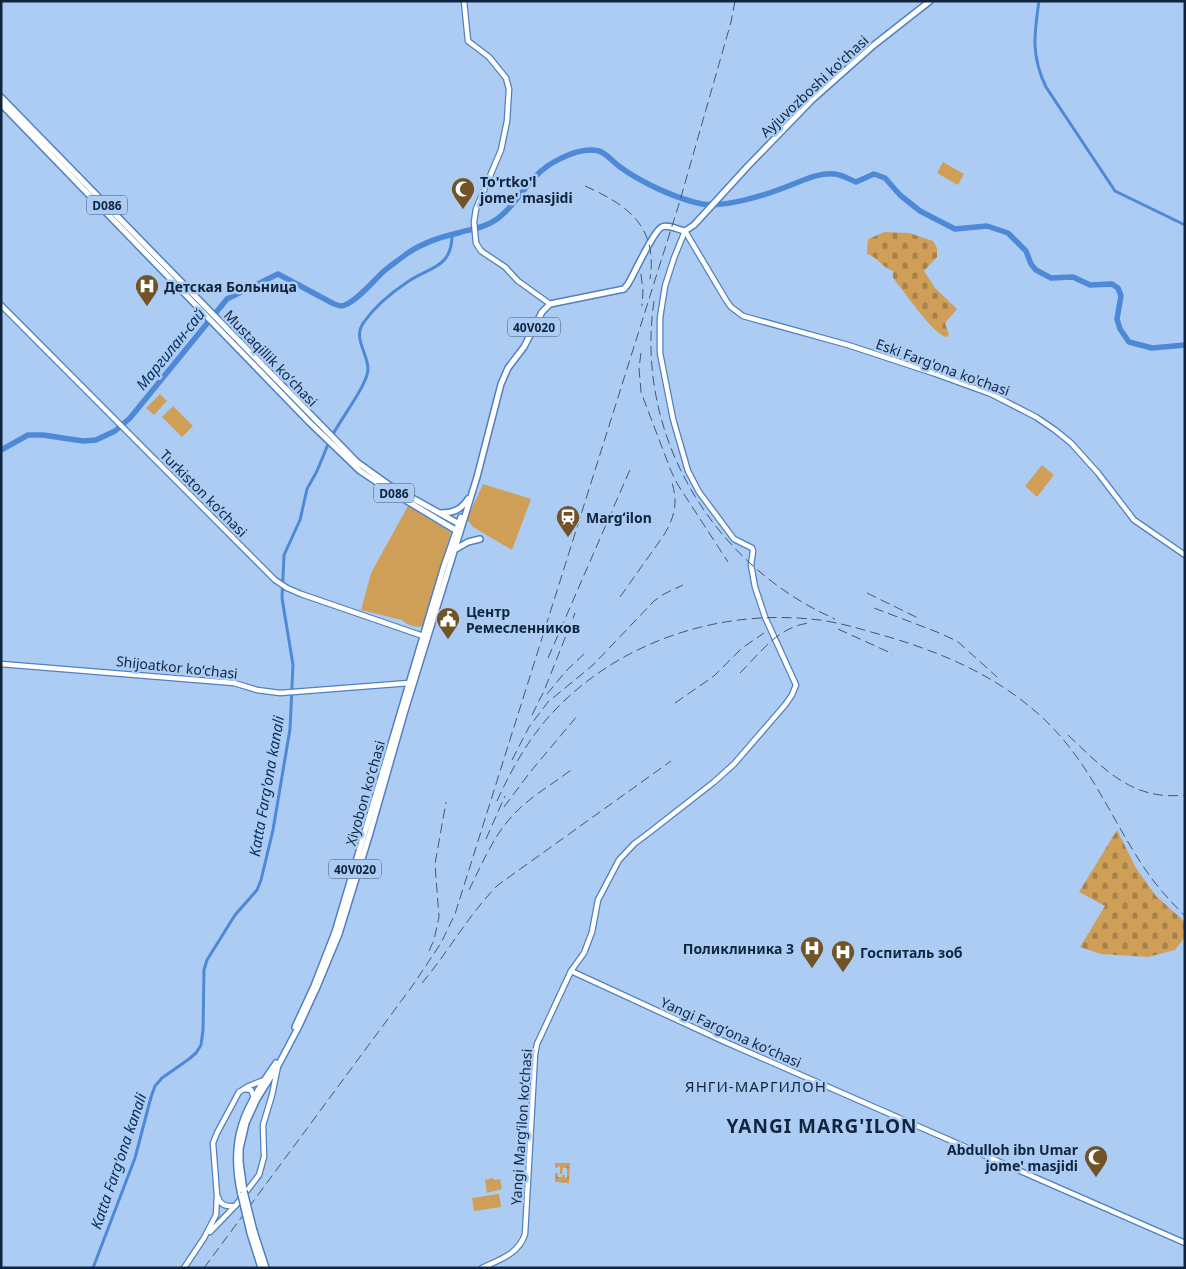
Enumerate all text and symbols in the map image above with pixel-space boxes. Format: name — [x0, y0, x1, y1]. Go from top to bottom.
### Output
street label: Ayjuvozboshi ko'chasi — [756, 31, 872, 141]
place label: To'rtko'l jome' masjidi — [479, 172, 573, 207]
mosque icon: To'rtko'l jome' masjidi — [450, 176, 476, 210]
road number: D086 — [87, 196, 127, 214]
hospital icon: Детская Больница — [134, 273, 160, 307]
place label: Детская Больница — [164, 277, 297, 296]
water label: Маргилан-сай — [131, 304, 209, 394]
street label: Mustaqillik koʻchasi — [220, 306, 322, 410]
road number: 40V020 — [508, 318, 560, 337]
street label: Eski Farg'ona ko'chasi — [873, 334, 1013, 400]
street label: Turkiston ko’chasi — [156, 445, 252, 541]
road number: D086 — [374, 483, 414, 502]
station icon: Margʻilon — [555, 504, 581, 538]
place label: Margʻilon — [586, 508, 652, 527]
place label: Центр Ремесленников — [466, 602, 580, 637]
public building icon: Центр Ремесленников — [435, 606, 461, 640]
street label: Shijoatkor koʻchasi — [115, 651, 239, 683]
water label: Katta Farg'ona kanali — [244, 713, 288, 858]
street label: Xiyobon koʻchasi — [341, 738, 389, 848]
road number: 40V020 — [329, 860, 381, 879]
hospital icon: Поликлиника 3 — [799, 935, 825, 969]
place label: Поликлиника 3 — [683, 939, 794, 958]
hospital icon: Госпиталь зоб — [830, 939, 856, 973]
place label: Госпиталь зоб — [860, 943, 963, 962]
street label: Yangi Fargʻona koʻchasi — [658, 992, 804, 1072]
street label: Yangi Margʻilon koʻchasi — [506, 1048, 536, 1206]
district label: ЯНГИ-МАРГИЛОН — [685, 1076, 827, 1096]
water label: Katta Farg'ona kanali — [85, 1089, 151, 1232]
district label: YANGI MARG'ILON — [727, 1113, 917, 1139]
place label: Abdulloh ibn Umar jome' masjidi — [947, 1140, 1079, 1175]
mosque icon: Abdulloh ibn Umar jome' masjidi — [1083, 1144, 1109, 1178]

